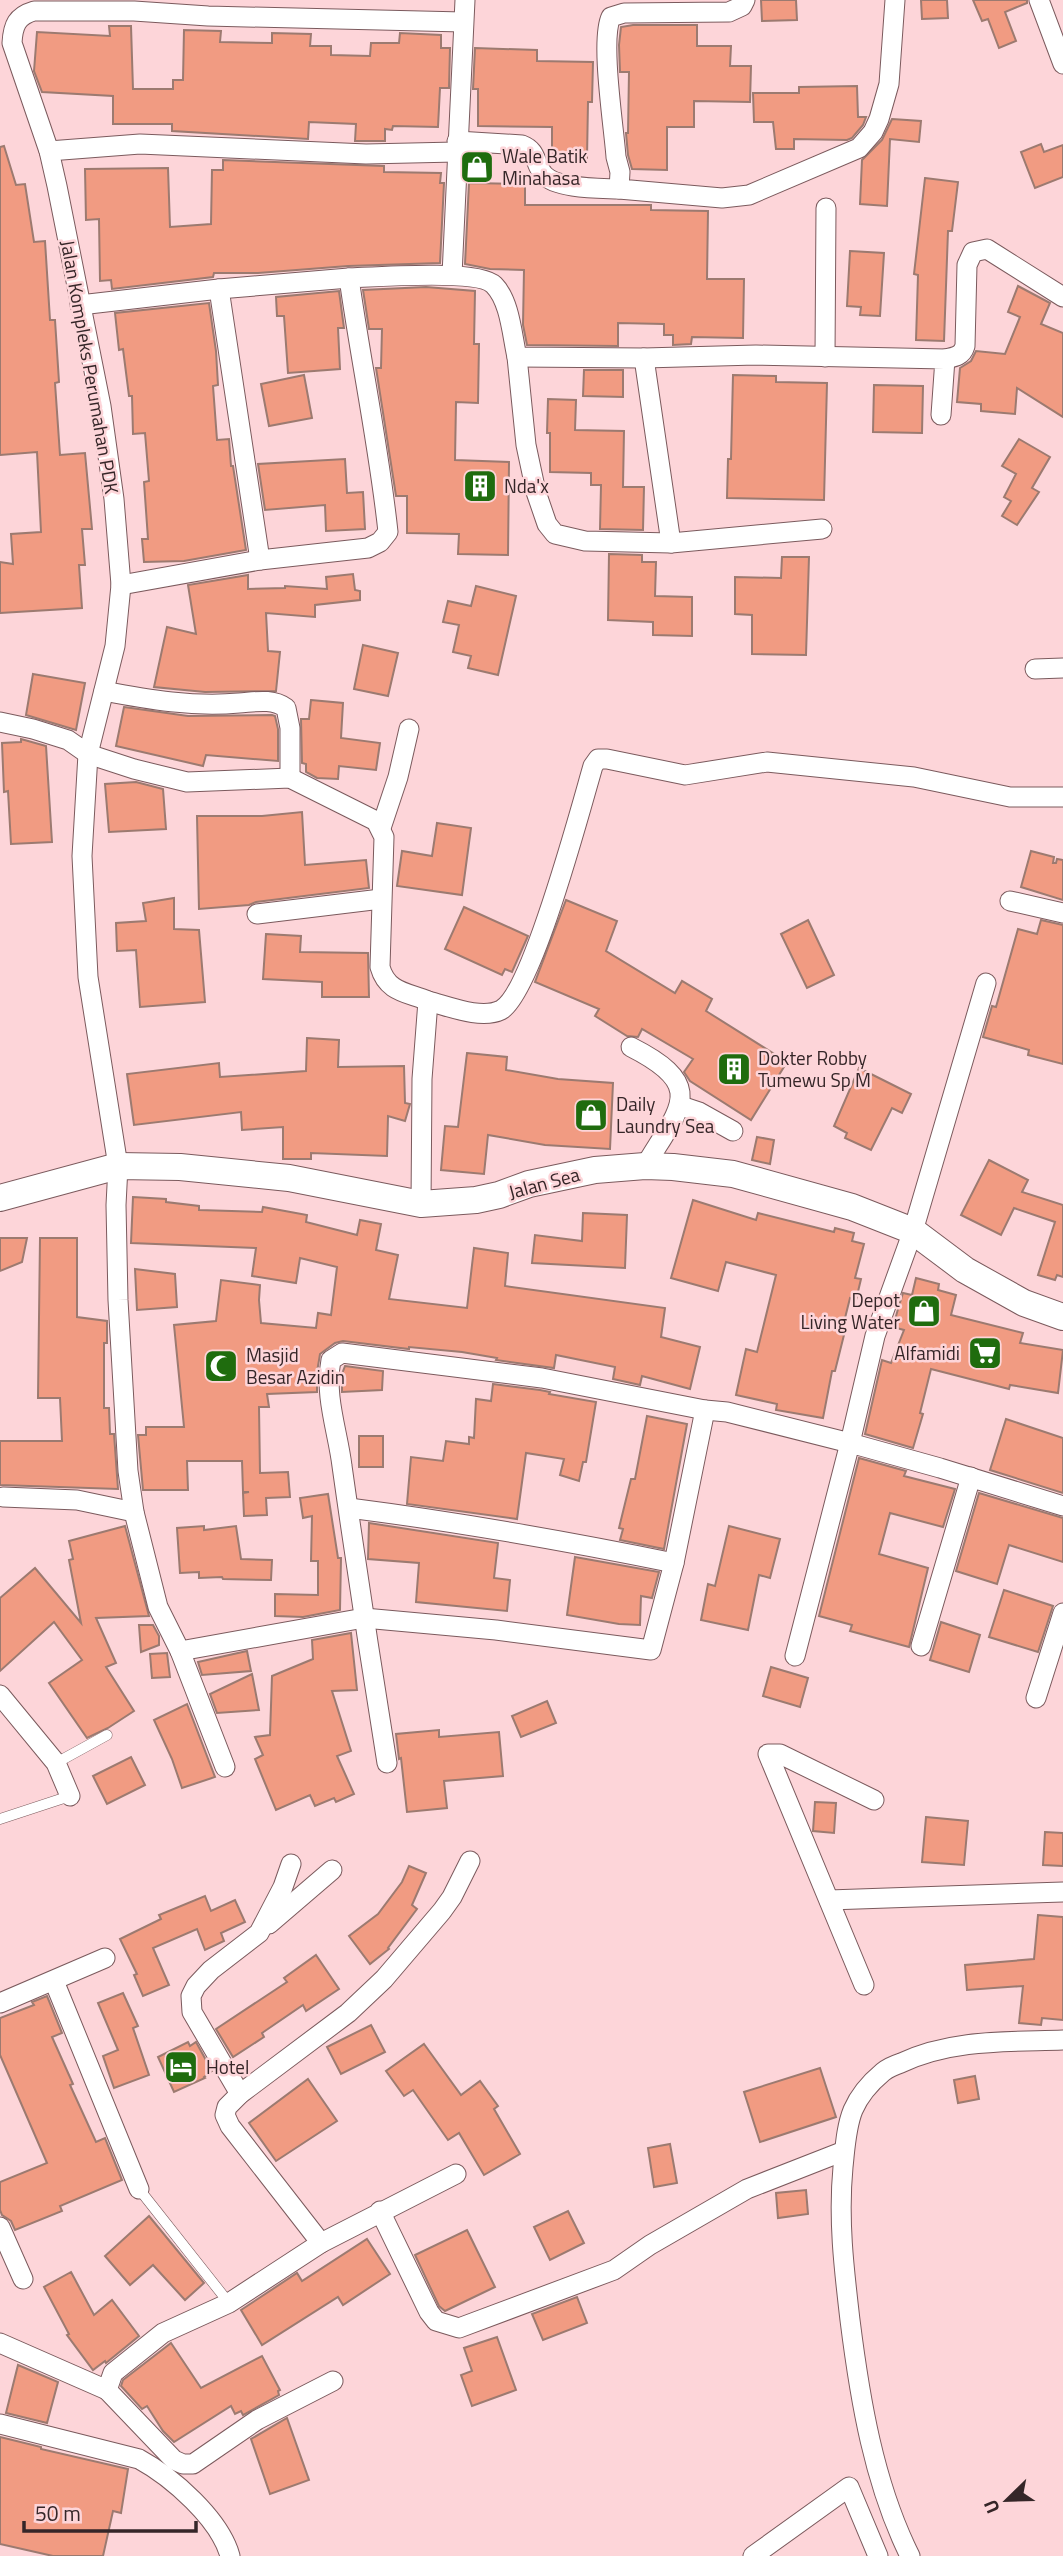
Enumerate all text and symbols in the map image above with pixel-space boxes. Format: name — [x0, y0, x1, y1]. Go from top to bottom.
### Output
place label: Wale Batik Minahasa — [502, 141, 587, 192]
shop icon: Wale Batik Minahasa — [458, 148, 496, 186]
street label: Jalan Kompleks Perumahan PDK — [54, 238, 127, 496]
building icon: Nda'x — [461, 467, 499, 505]
place label: Nda'x — [504, 471, 549, 500]
place label: Dokter Robby Tumewu Sp M — [758, 1043, 871, 1094]
building icon: Dokter Robby Tumewu Sp M — [715, 1050, 753, 1088]
place label: Daily Laundry Sea — [616, 1089, 715, 1140]
shop icon: Daily Laundry Sea — [572, 1096, 610, 1134]
street label: Jalan Sea — [505, 1159, 583, 1206]
place label: Depot Living Water — [800, 1285, 900, 1336]
shop icon: Depot Living Water — [905, 1292, 943, 1330]
supermarket icon: Alfamidi — [966, 1334, 1004, 1372]
place label: Alfamidi — [894, 1338, 960, 1367]
place label: Masjid Besar Azidin — [246, 1340, 345, 1391]
mosque icon: Masjid Besar Azidin — [202, 1347, 240, 1385]
hotel icon: Hotel — [162, 2048, 200, 2086]
place label: Hotel — [206, 2052, 249, 2081]
north arrow — [972, 2465, 1042, 2535]
scale bar — [24, 2490, 196, 2534]
text: U — [975, 2495, 1007, 2518]
text: 50 m — [35, 2497, 81, 2529]

